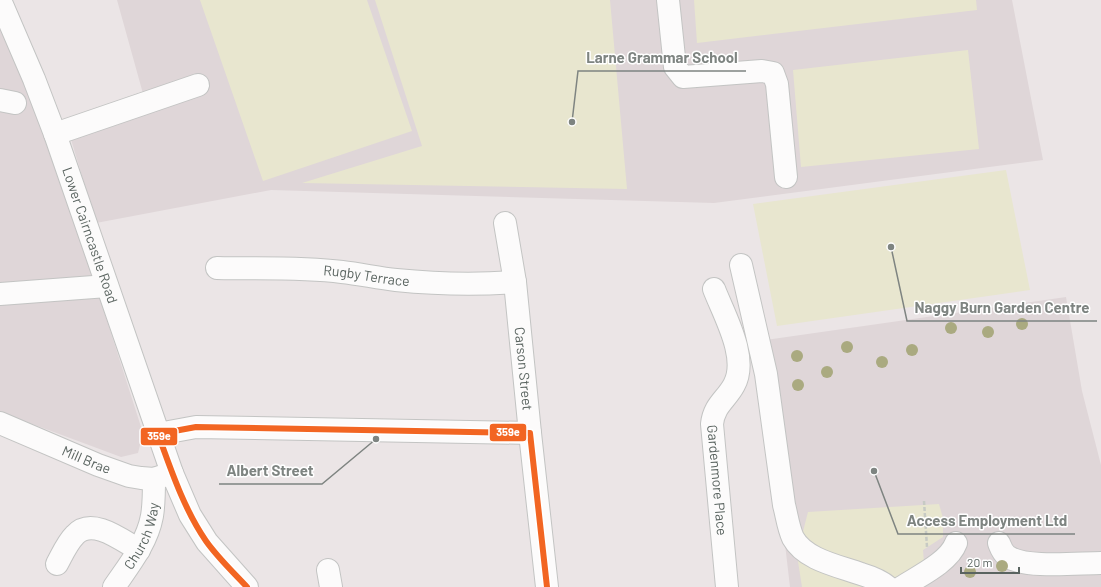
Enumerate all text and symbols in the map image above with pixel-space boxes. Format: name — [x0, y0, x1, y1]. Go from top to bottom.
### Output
callout: Larne Grammar School — [578, 44, 746, 71]
text: Larne Grammar School — [586, 48, 738, 66]
street label: Lower Cairncastle Road — [59, 165, 122, 305]
street label: Rugby Terrace — [323, 261, 411, 289]
callout: Naggy Burn Garden Centre — [907, 294, 1097, 321]
text: Naggy Burn Garden Centre — [915, 298, 1089, 316]
street label: Carson Street — [512, 326, 537, 411]
line badge: 359e — [489, 423, 527, 442]
street label: Gardenmore Place — [704, 424, 731, 536]
text: 359e — [496, 425, 520, 438]
line badge: 359e — [140, 427, 178, 446]
text: 359e — [147, 429, 171, 442]
street label: Mill Brae — [60, 442, 113, 477]
callout: Albert Street — [219, 457, 322, 484]
text: Albert Street — [226, 461, 314, 479]
street label: Church Way — [120, 501, 162, 572]
callout: Access Employment Ltd — [898, 507, 1075, 534]
text: Access Employment Ltd — [907, 511, 1067, 529]
scale bar — [961, 549, 1019, 575]
text: 20 m — [967, 555, 993, 569]

